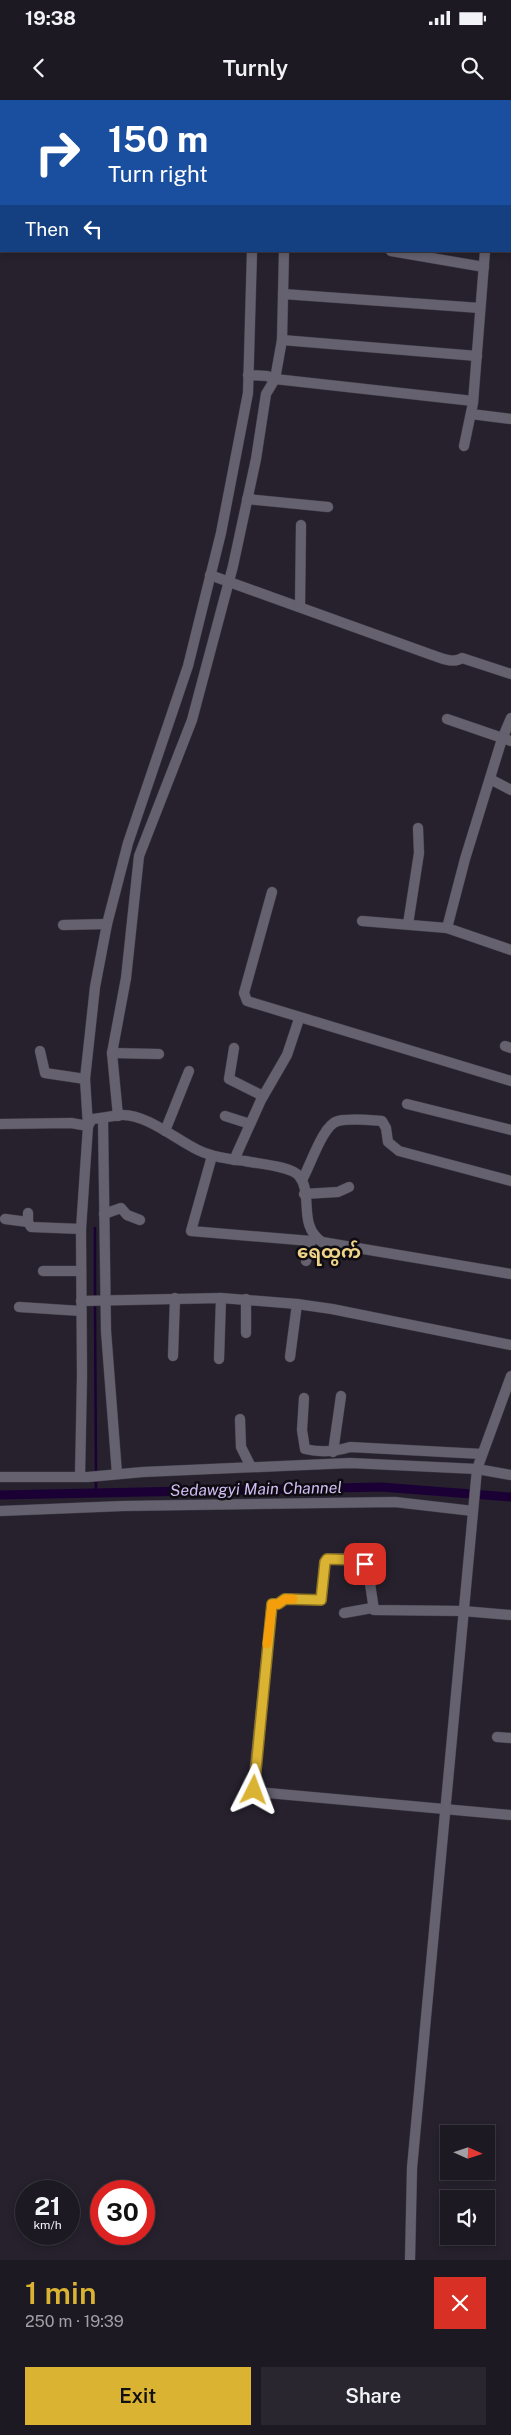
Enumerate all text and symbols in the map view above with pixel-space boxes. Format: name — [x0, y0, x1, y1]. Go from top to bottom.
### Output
text: 19:38 — [25, 7, 76, 29]
icon: back — [25, 54, 53, 82]
icon: search — [458, 54, 486, 82]
text: Turnly — [223, 55, 288, 81]
text: 150 m — [108, 119, 208, 160]
icon: right — [25, 120, 90, 185]
text: Turn right — [108, 161, 208, 187]
icon: left — [79, 215, 107, 243]
text: Then — [25, 218, 69, 240]
district label: ရေထွက် — [297, 1240, 361, 1266]
water label: Sedawgyi Main Channel — [170, 1478, 342, 1500]
pin — [344, 1543, 386, 1585]
icon: arrive — [351, 1550, 379, 1578]
position arrow — [227, 1763, 279, 1815]
north arrow — [440, 2125, 495, 2180]
map controls — [440, 2125, 495, 2245]
speed limit sign: 30 — [90, 2180, 155, 2245]
button: sound — [440, 2190, 495, 2245]
text: 21 — [34, 2191, 61, 2221]
text: km/h — [33, 2218, 62, 2232]
text: 1 min — [25, 2275, 96, 2311]
button: close — [434, 2277, 486, 2329]
text: 250 m · 19:39 — [25, 2312, 124, 2331]
button: Exit — [25, 2367, 251, 2425]
button: Share — [261, 2367, 486, 2425]

